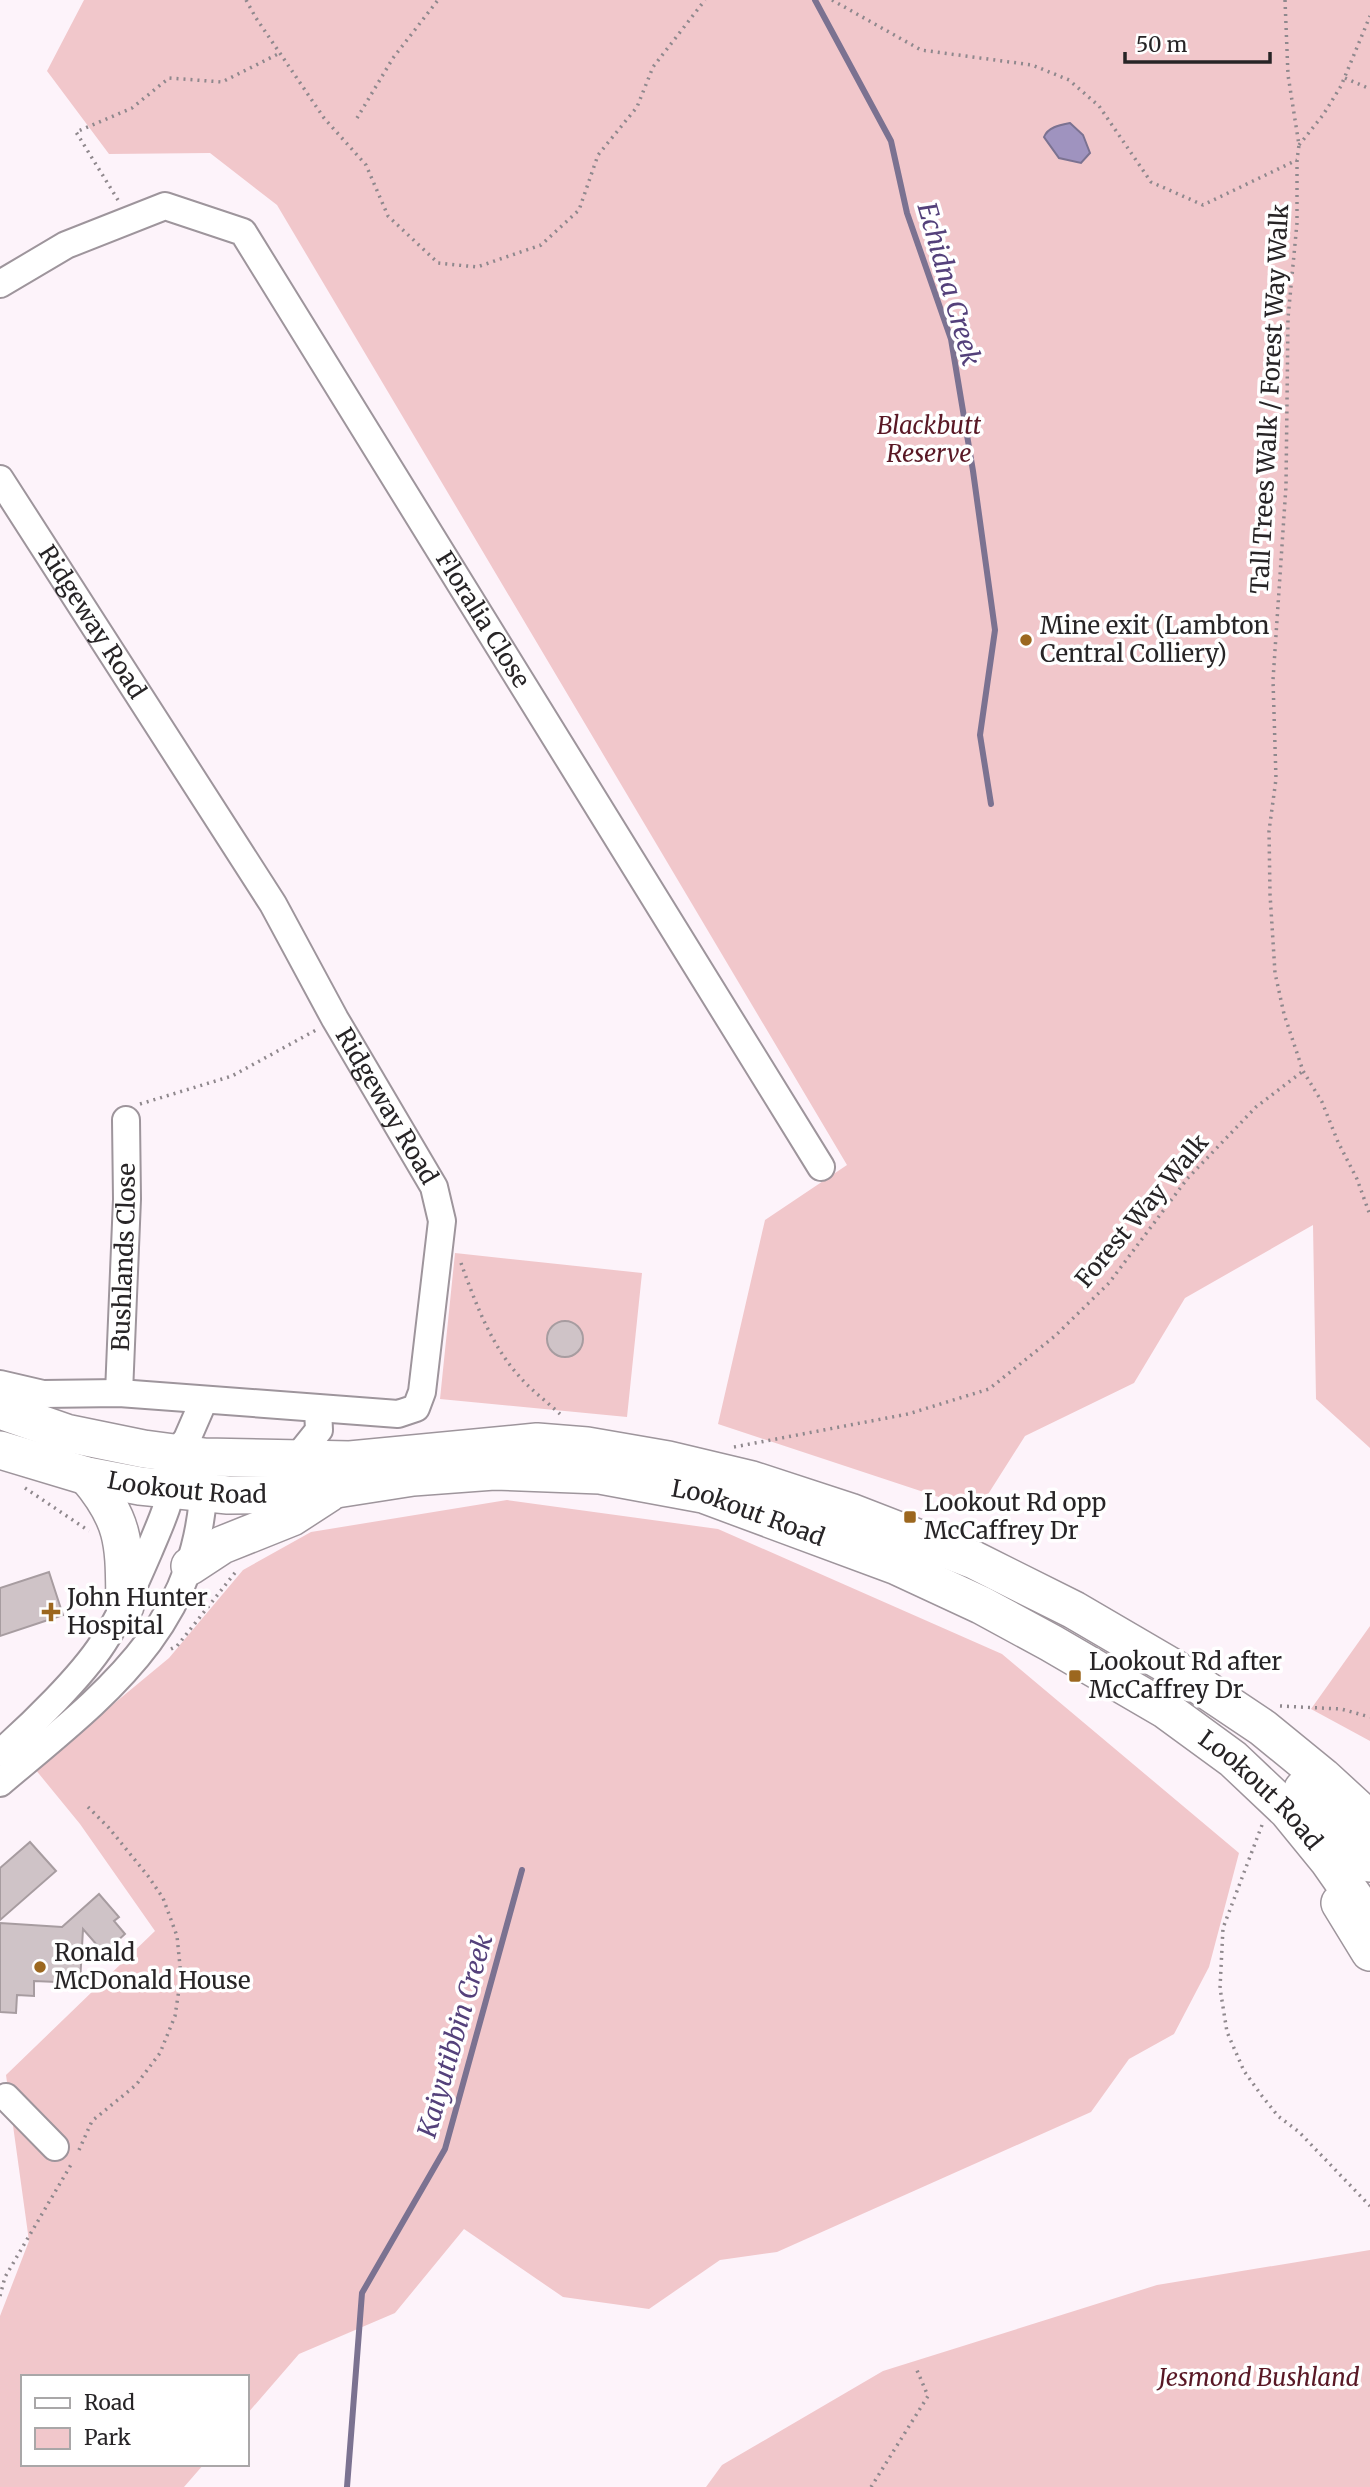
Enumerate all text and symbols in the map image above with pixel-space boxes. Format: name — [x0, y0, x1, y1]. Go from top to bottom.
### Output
scale bar — [1125, 21, 1270, 65]
text: 50 m — [1136, 31, 1187, 58]
water label: Echidna Creek — [910, 199, 988, 369]
street label: Tall Trees Walk / Forest Way Walk — [1244, 203, 1295, 595]
park label: Blackbutt Reserve — [877, 410, 982, 469]
street label: Ridgeway Road — [32, 539, 153, 704]
street label: Floralia Close — [429, 545, 537, 693]
place label: Mine exit (Lambton Central Colliery) — [1040, 610, 1270, 669]
marker: Mine exit (Lambton Central Colliery) — [1018, 632, 1034, 648]
street label: Ridgeway Road — [329, 1022, 445, 1190]
street label: Forest Way Walk — [1068, 1127, 1215, 1294]
street label: Bushlands Close — [105, 1163, 142, 1352]
street label: Lookout Road — [105, 1464, 267, 1510]
street label: Lookout Road — [669, 1473, 829, 1553]
place label: Lookout Rd opp McCaffrey Dr — [924, 1487, 1106, 1546]
marker: Lookout Rd opp McCaffrey Dr — [902, 1509, 918, 1525]
place label: John Hunter Hospital — [66, 1582, 208, 1641]
marker: John Hunter Hospital — [41, 1602, 61, 1622]
place label: Lookout Rd after McCaffrey Dr — [1089, 1646, 1282, 1705]
marker: Lookout Rd after McCaffrey Dr — [1067, 1668, 1083, 1684]
street label: Lookout Road — [1193, 1723, 1329, 1856]
water label: Kaiyutibbin Creek — [409, 1931, 499, 2142]
place label: Ronald McDonald House — [54, 1937, 250, 1996]
marker: Ronald McDonald House — [32, 1959, 48, 1975]
park label: Jesmond Bushland — [1155, 2362, 1360, 2393]
legend — [21, 2375, 248, 2466]
text: Road — [84, 2389, 135, 2416]
text: Park — [84, 2424, 131, 2451]

